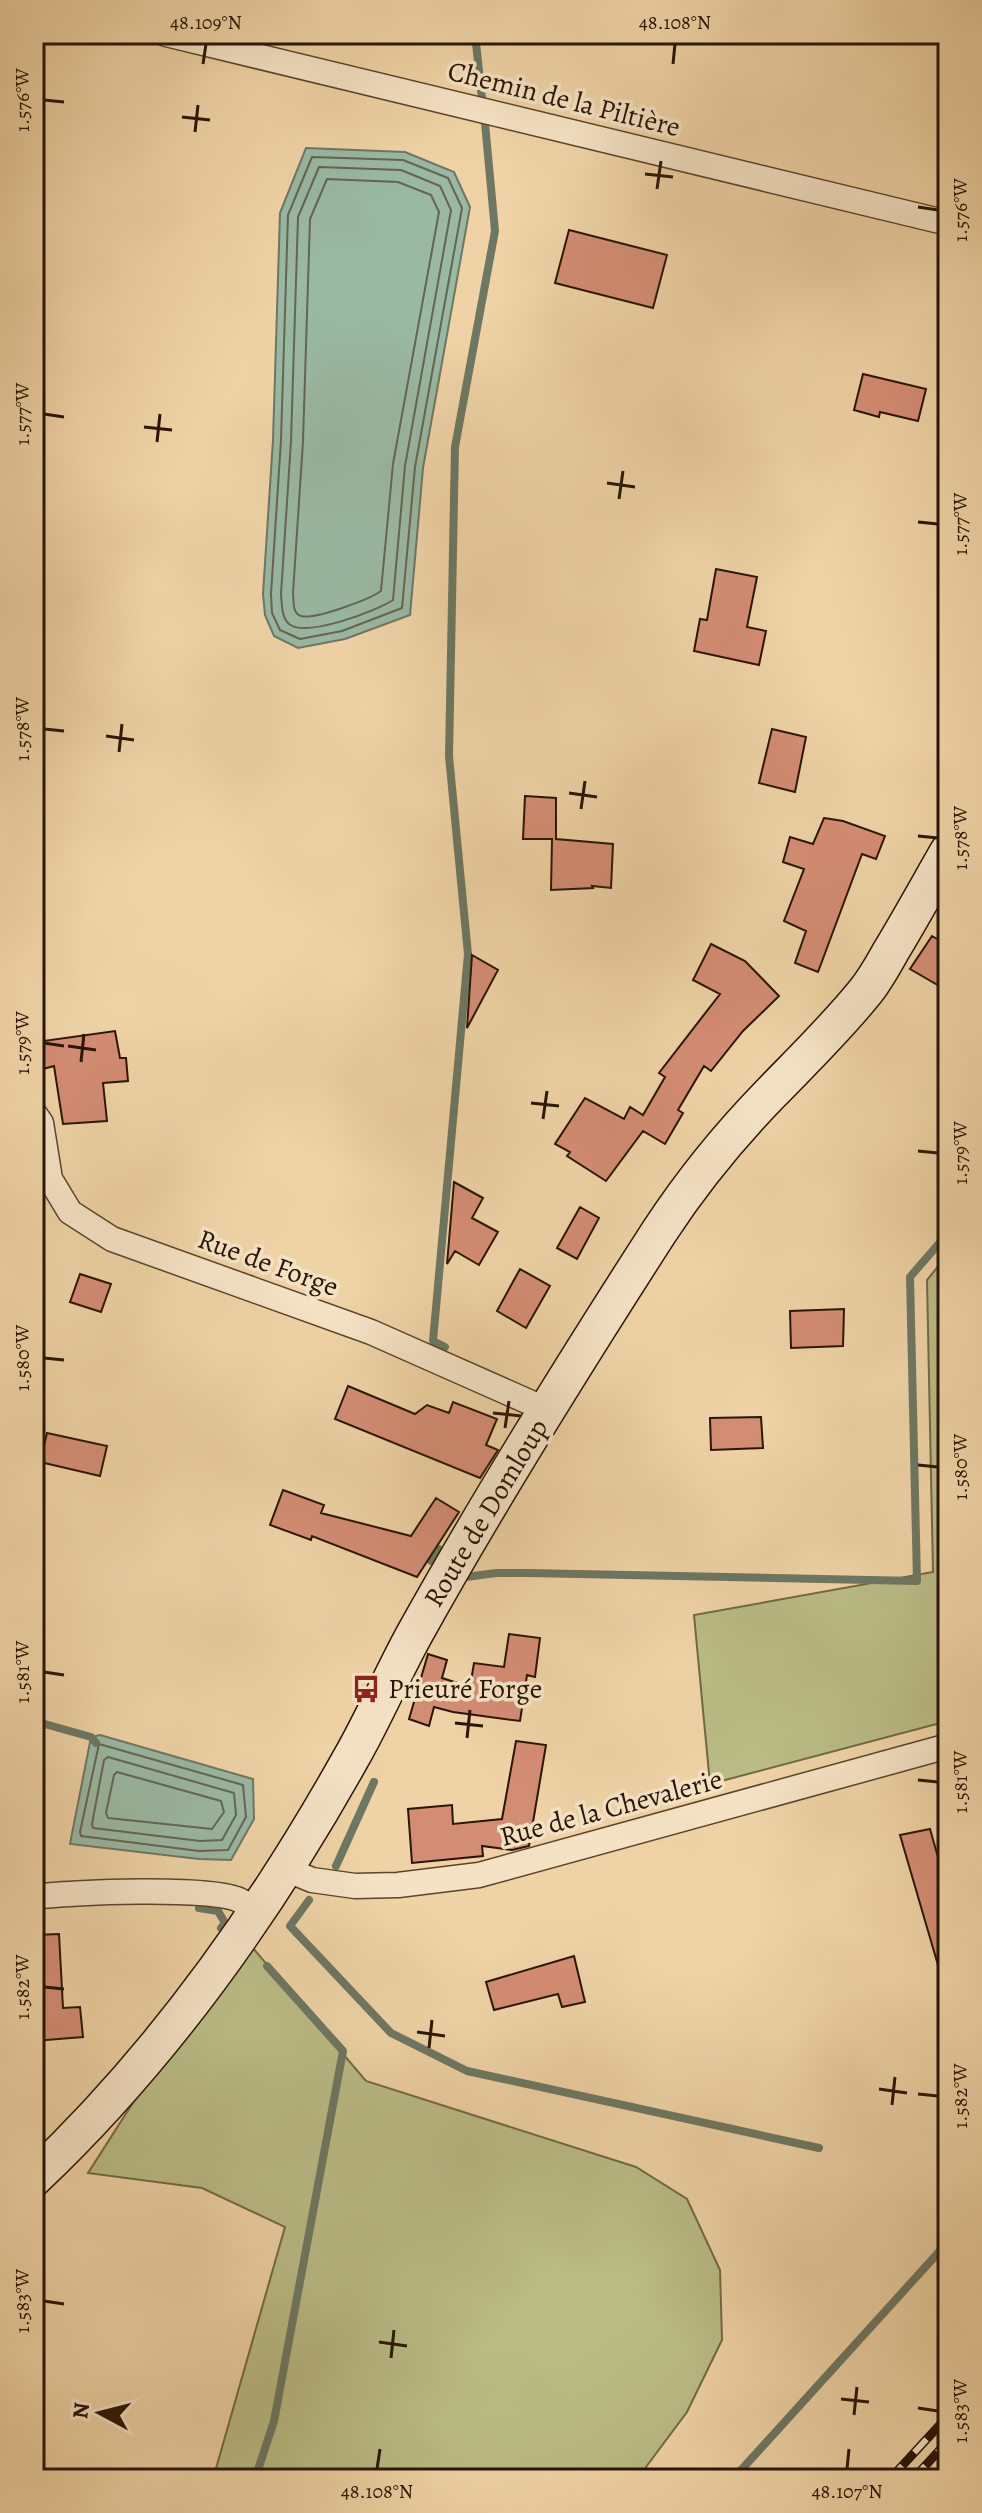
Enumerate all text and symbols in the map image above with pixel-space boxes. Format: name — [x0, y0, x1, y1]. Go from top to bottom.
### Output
text: 48.109°N — [170, 9, 242, 36]
text: 48.108°N — [639, 9, 711, 36]
street label: Chemin de la Piltière — [444, 52, 684, 146]
text: 1.576°W — [9, 68, 36, 132]
text: 1.576°W — [947, 178, 974, 242]
text: 1.577°W — [9, 382, 36, 446]
text: 1.577°W — [947, 492, 974, 556]
text: 1.578°W — [9, 696, 36, 761]
text: 1.578°W — [947, 805, 974, 870]
text: 1.579°W — [9, 1011, 36, 1075]
text: 1.579°W — [947, 1121, 974, 1185]
street label: Rue de Forge — [192, 1220, 344, 1306]
text: 1.580°W — [9, 1324, 36, 1391]
street label: Route de Domloup — [415, 1412, 557, 1614]
text: 1.580°W — [947, 1433, 974, 1500]
text: 1.581°W — [9, 1640, 36, 1703]
place label: Prieuré Forge — [388, 1670, 542, 1708]
bus stop icon: Prieuré Forge — [351, 1674, 381, 1704]
text: 1.581°W — [947, 1750, 974, 1813]
street label: Rue de la Chevalerie — [496, 1760, 726, 1856]
text: 1.582°W — [9, 1954, 36, 2020]
text: 1.582°W — [947, 2063, 974, 2129]
text: 1.583°W — [9, 2269, 36, 2333]
north arrow — [60, 2373, 140, 2453]
text: 1.583°W — [947, 2379, 974, 2443]
text: N — [65, 2401, 97, 2420]
text: 48.108°N — [341, 2478, 413, 2505]
text: 48.107°N — [811, 2478, 883, 2505]

